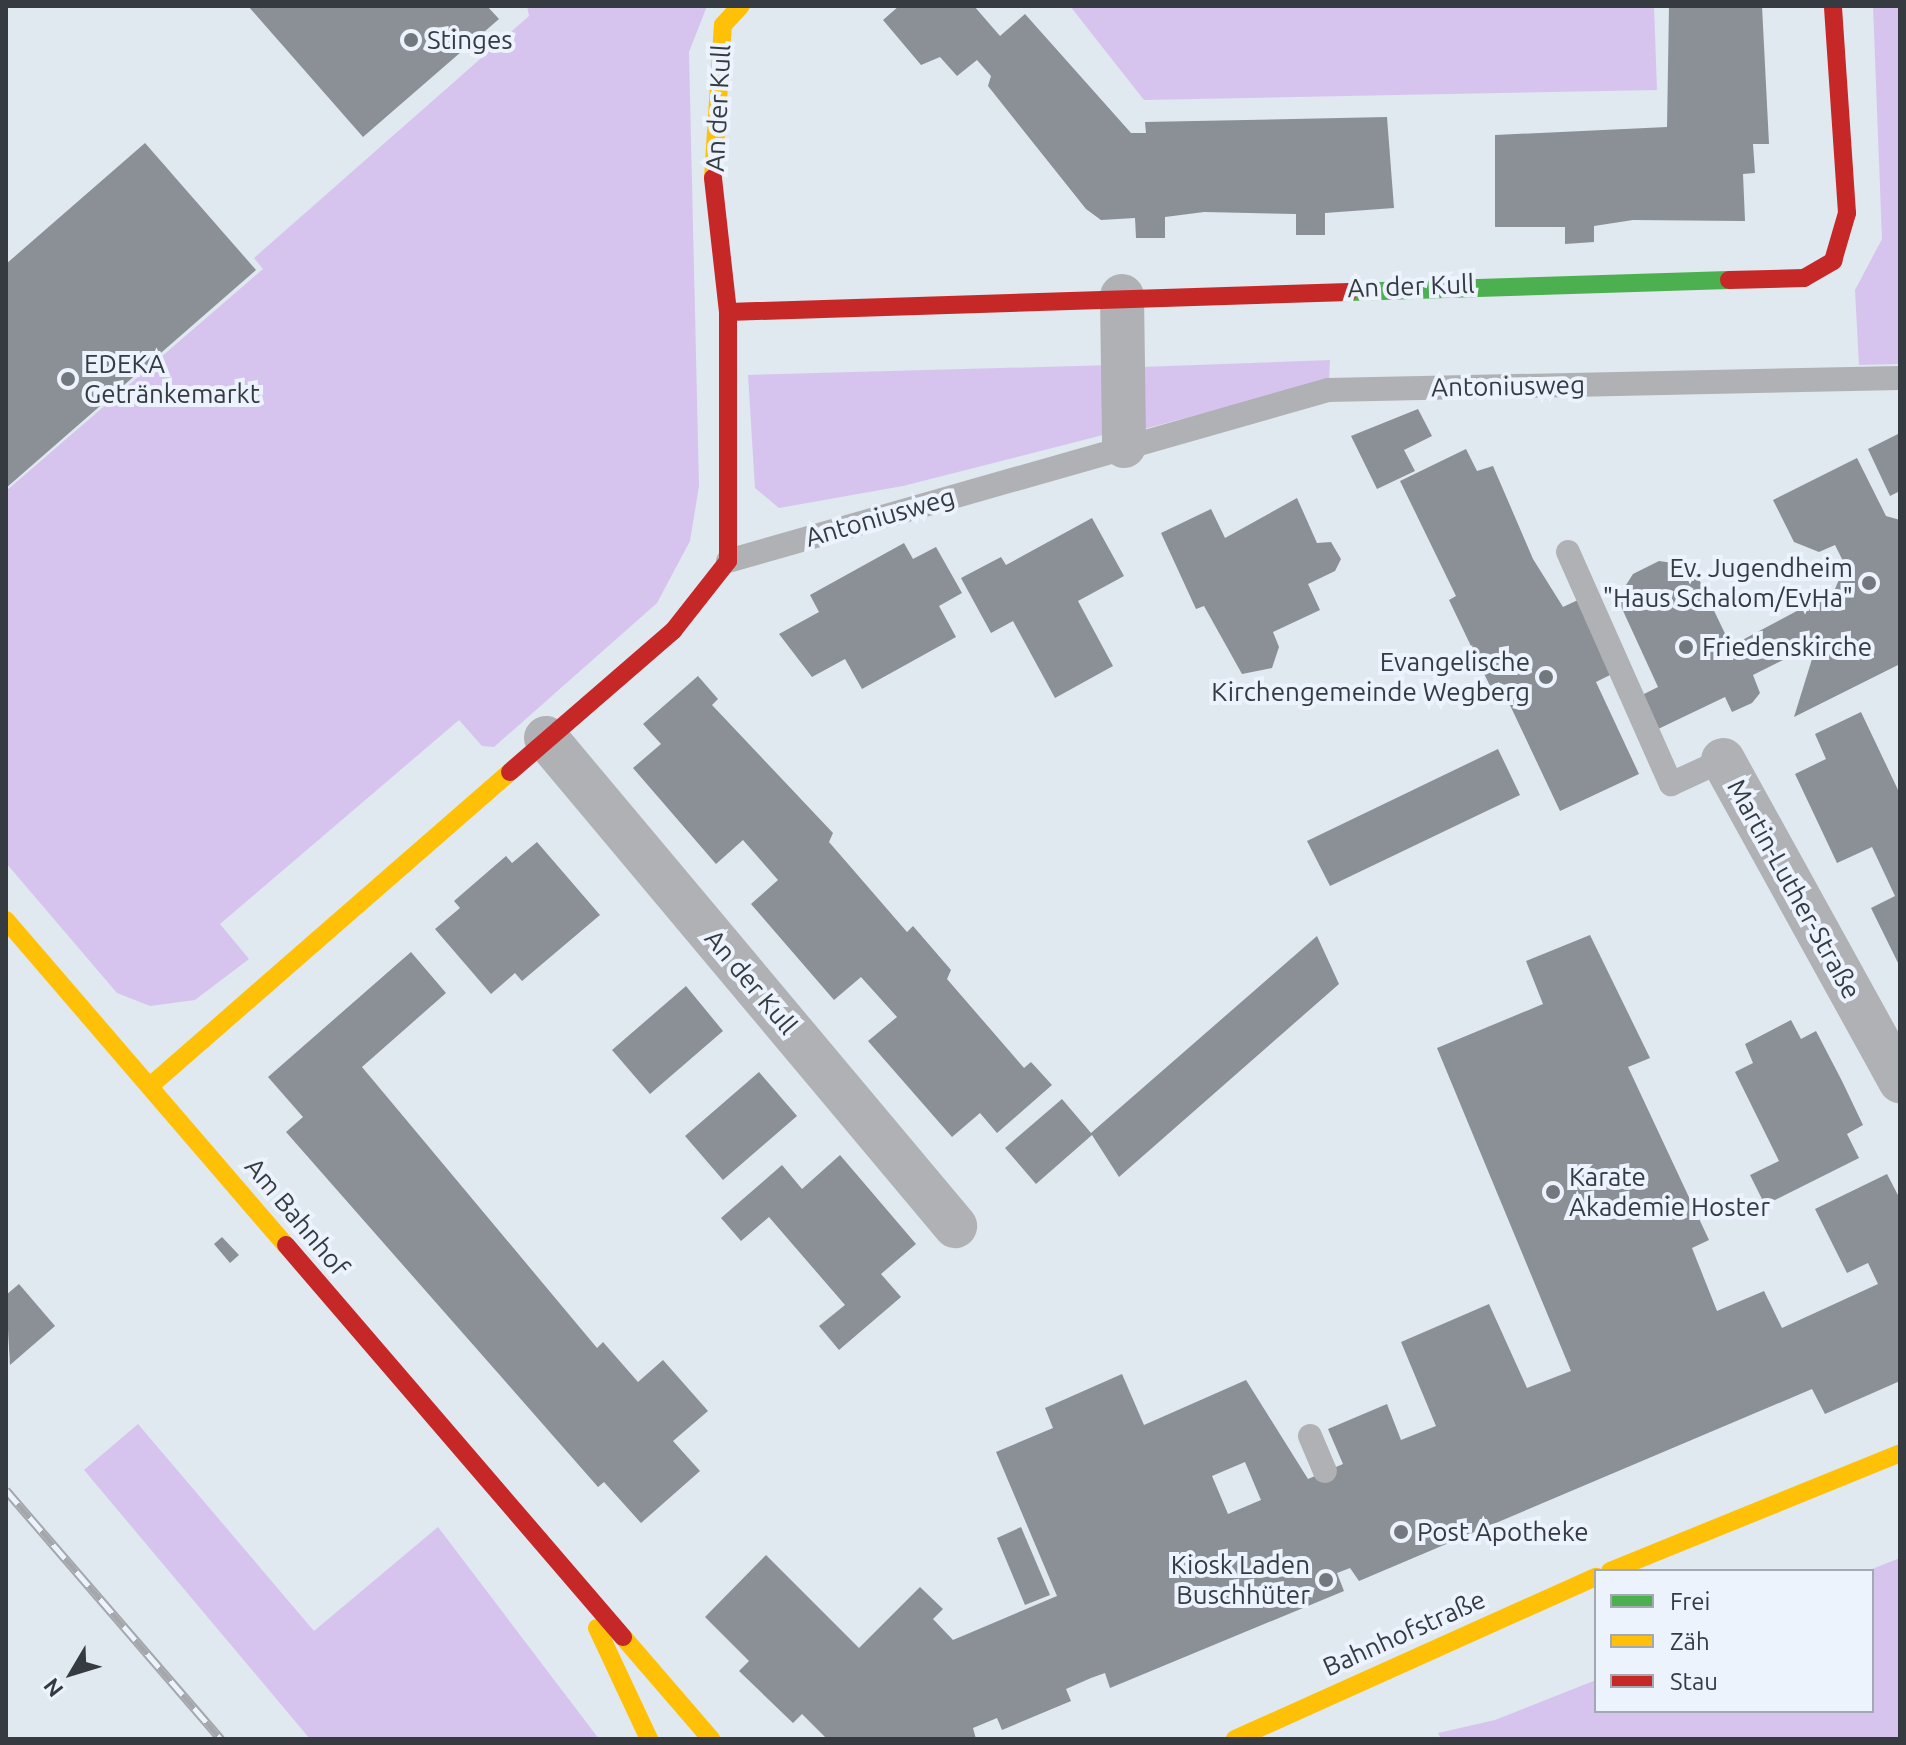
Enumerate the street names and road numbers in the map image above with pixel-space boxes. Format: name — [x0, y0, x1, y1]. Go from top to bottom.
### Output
street label: An der Kull — [699, 44, 737, 172]
street label: An der Kull — [1347, 268, 1475, 304]
street label: Antoniusweg — [1431, 369, 1585, 403]
street label: Antoniusweg — [802, 481, 958, 553]
street label: Martin-Luther-Straße — [1721, 774, 1867, 1004]
street label: An der Kull — [698, 923, 804, 1041]
street label: Am Bahnhof — [239, 1152, 355, 1282]
street label: Bahnhofstraße — [1318, 1583, 1490, 1683]

